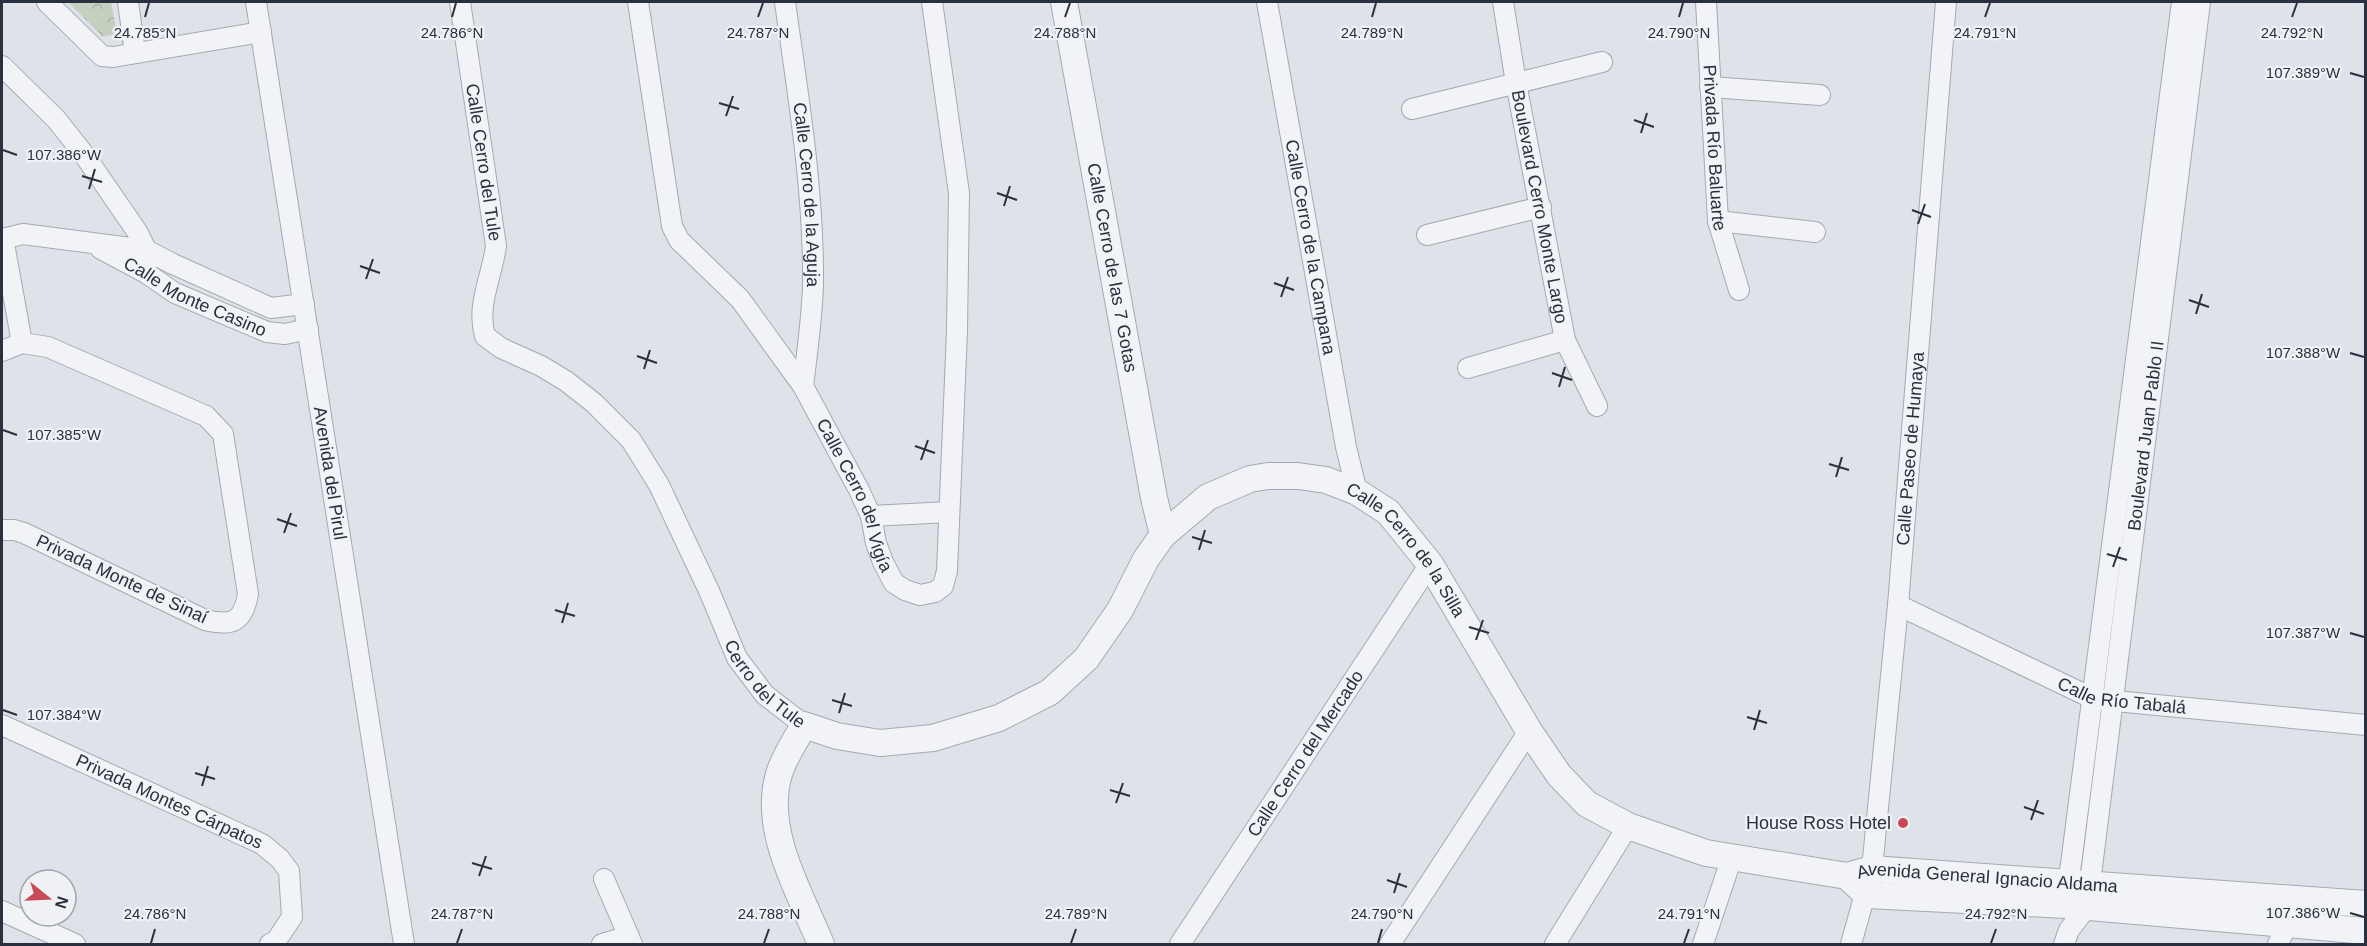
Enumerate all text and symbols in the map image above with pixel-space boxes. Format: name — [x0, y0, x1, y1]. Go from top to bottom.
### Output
text: 24.785°N — [114, 24, 176, 41]
text: 24.786°N — [421, 24, 483, 41]
text: 24.787°N — [727, 24, 789, 41]
text: 24.788°N — [1034, 24, 1096, 41]
text: 24.789°N — [1341, 24, 1403, 41]
text: 24.790°N — [1648, 24, 1710, 41]
text: 24.791°N — [1954, 24, 2016, 41]
text: 24.792°N — [2261, 24, 2323, 41]
street label: Privada Río Baluarte — [1699, 64, 1730, 233]
text: 107.389°W — [2266, 64, 2341, 81]
street label: Calle Cerro del Tule — [462, 82, 505, 242]
street label: Boulevard Cerro Monte Largo — [1508, 88, 1572, 325]
street label: Calle Cerro de la Aguja — [789, 101, 823, 288]
street label: Calle Cerro de la Campana — [1282, 138, 1340, 357]
text: 107.386°W — [27, 146, 102, 163]
street label: Calle Cerro de las 7 Gotas — [1083, 161, 1141, 374]
street label: Calle Monte Casino — [120, 253, 269, 341]
street label: Boulevard Juan Pablo II — [2124, 340, 2168, 532]
text: 107.388°W — [2266, 344, 2341, 361]
street label: Calle Paseo de Humaya — [1893, 350, 1928, 546]
street label: Avenida del Pirul — [310, 405, 350, 541]
street label: Calle Cerro del Vigía — [812, 415, 897, 576]
text: 107.385°W — [27, 426, 102, 443]
street label: Calle Cerro de la Silla — [1344, 479, 1470, 622]
street label: Privada Monte de Sinaí — [33, 530, 211, 628]
text: 107.387°W — [2266, 624, 2341, 641]
street label: Cerro del Tule — [721, 637, 809, 732]
street label: Calle Cerro del Mercado — [1243, 666, 1367, 841]
street label: Calle Río Tabalá — [2054, 673, 2188, 718]
text: 107.384°W — [27, 706, 102, 723]
street label: Privada Montes Cárpatos — [73, 750, 266, 853]
place label: House Ross Hotel — [1746, 813, 1891, 833]
marker: House Ross Hotel — [1896, 816, 1910, 830]
street label: Avenida General Ignacio Aldama — [1854, 859, 2119, 896]
north arrow — [18, 868, 78, 928]
text: N — [52, 894, 72, 911]
text: 107.386°W — [2266, 904, 2341, 921]
text: 24.786°N — [124, 905, 186, 922]
text: 24.787°N — [431, 905, 493, 922]
text: 24.788°N — [738, 905, 800, 922]
text: 24.789°N — [1045, 905, 1107, 922]
text: 24.790°N — [1351, 905, 1413, 922]
text: 24.791°N — [1658, 905, 1720, 922]
text: 24.792°N — [1965, 905, 2027, 922]

